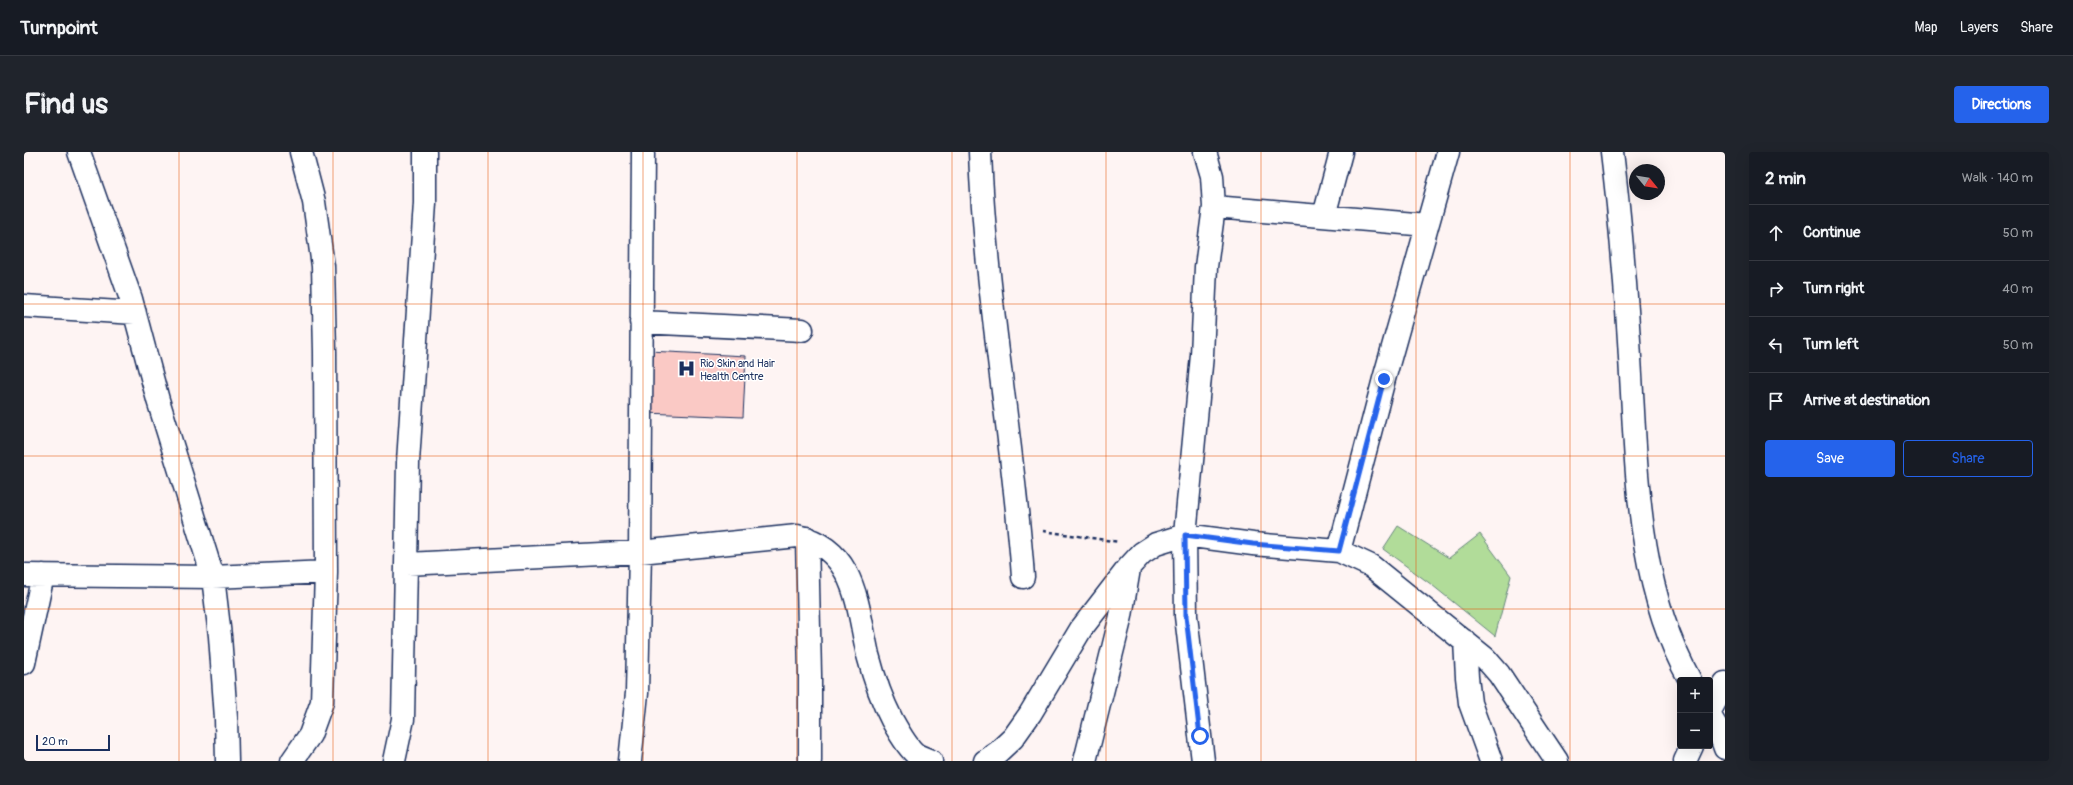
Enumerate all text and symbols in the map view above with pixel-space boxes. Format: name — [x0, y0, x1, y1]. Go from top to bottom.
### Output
text: Turnpoint — [20, 16, 98, 40]
text: Map — [1915, 19, 1938, 36]
text: Layers — [1960, 19, 1998, 36]
text: Share — [2020, 19, 2053, 36]
button: Directions — [1954, 86, 2049, 123]
text: Find us — [24, 87, 108, 122]
north arrow — [1629, 164, 1665, 200]
text: 2 min — [1765, 168, 1806, 189]
text: Walk · 140 m — [1962, 170, 2033, 186]
icon: ahead — [1765, 222, 1787, 244]
text: Continue — [1803, 223, 1861, 242]
text: 50 m — [2003, 225, 2033, 241]
icon: right — [1765, 278, 1787, 300]
text: Turn right — [1803, 279, 1864, 298]
text: 40 m — [2002, 281, 2033, 297]
icon: left — [1765, 334, 1787, 356]
text: Turn left — [1803, 335, 1859, 354]
text: 50 m — [2003, 337, 2033, 353]
place label: Rio Skin and Hair Health Centre — [700, 357, 775, 383]
hospital icon: Rio Skin and Hair Health Centre — [677, 359, 697, 379]
route end — [1375, 370, 1393, 388]
icon: arrive — [1765, 390, 1787, 412]
text: Arrive at destination — [1803, 391, 1930, 410]
button: Save — [1765, 440, 1895, 477]
button: Share — [1903, 440, 2033, 477]
map controls — [1677, 677, 1713, 749]
button: + — [1677, 677, 1713, 713]
button: − — [1677, 713, 1713, 749]
route start — [1191, 727, 1209, 745]
scale bar — [36, 733, 110, 752]
text: 20 m — [42, 735, 68, 748]

